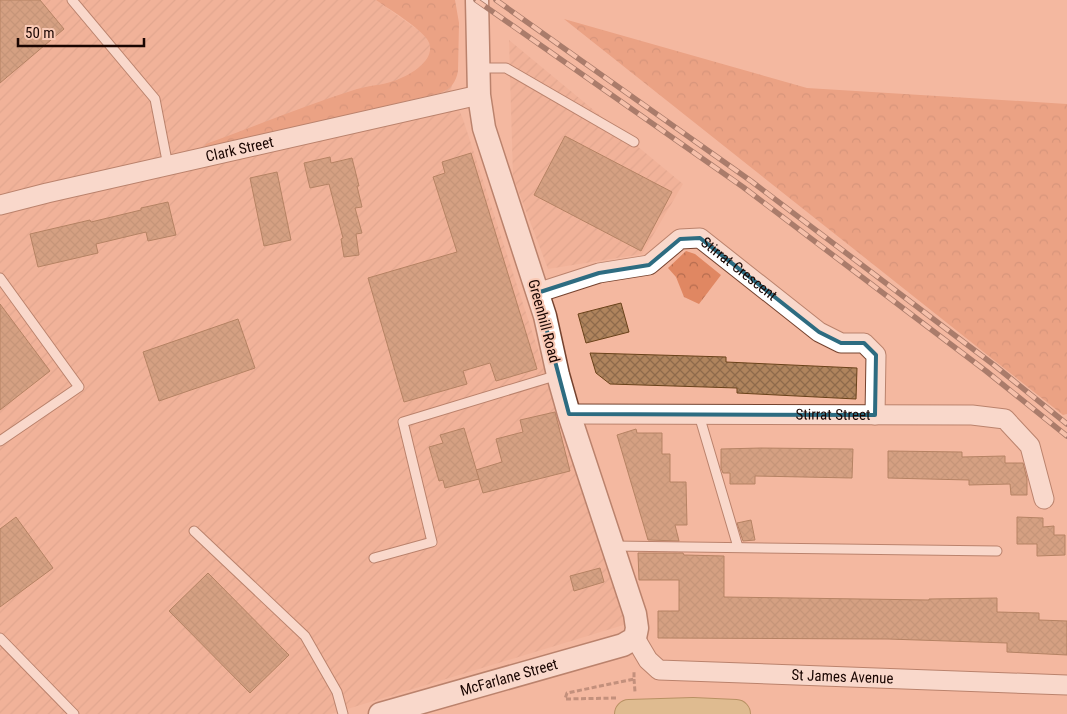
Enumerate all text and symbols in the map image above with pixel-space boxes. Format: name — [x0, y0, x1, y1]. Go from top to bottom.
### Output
scale bar — [18, 15, 144, 47]
text: 50 m — [25, 24, 55, 42]
street label: Clark Street — [204, 133, 275, 166]
street label: Stirrat Crescent — [697, 233, 781, 304]
street label: Greenhill Road — [524, 277, 564, 365]
street label: Stirrat Street — [796, 406, 870, 424]
street label: McFarlane Street — [458, 655, 560, 700]
street label: St James Avenue — [791, 666, 894, 688]

